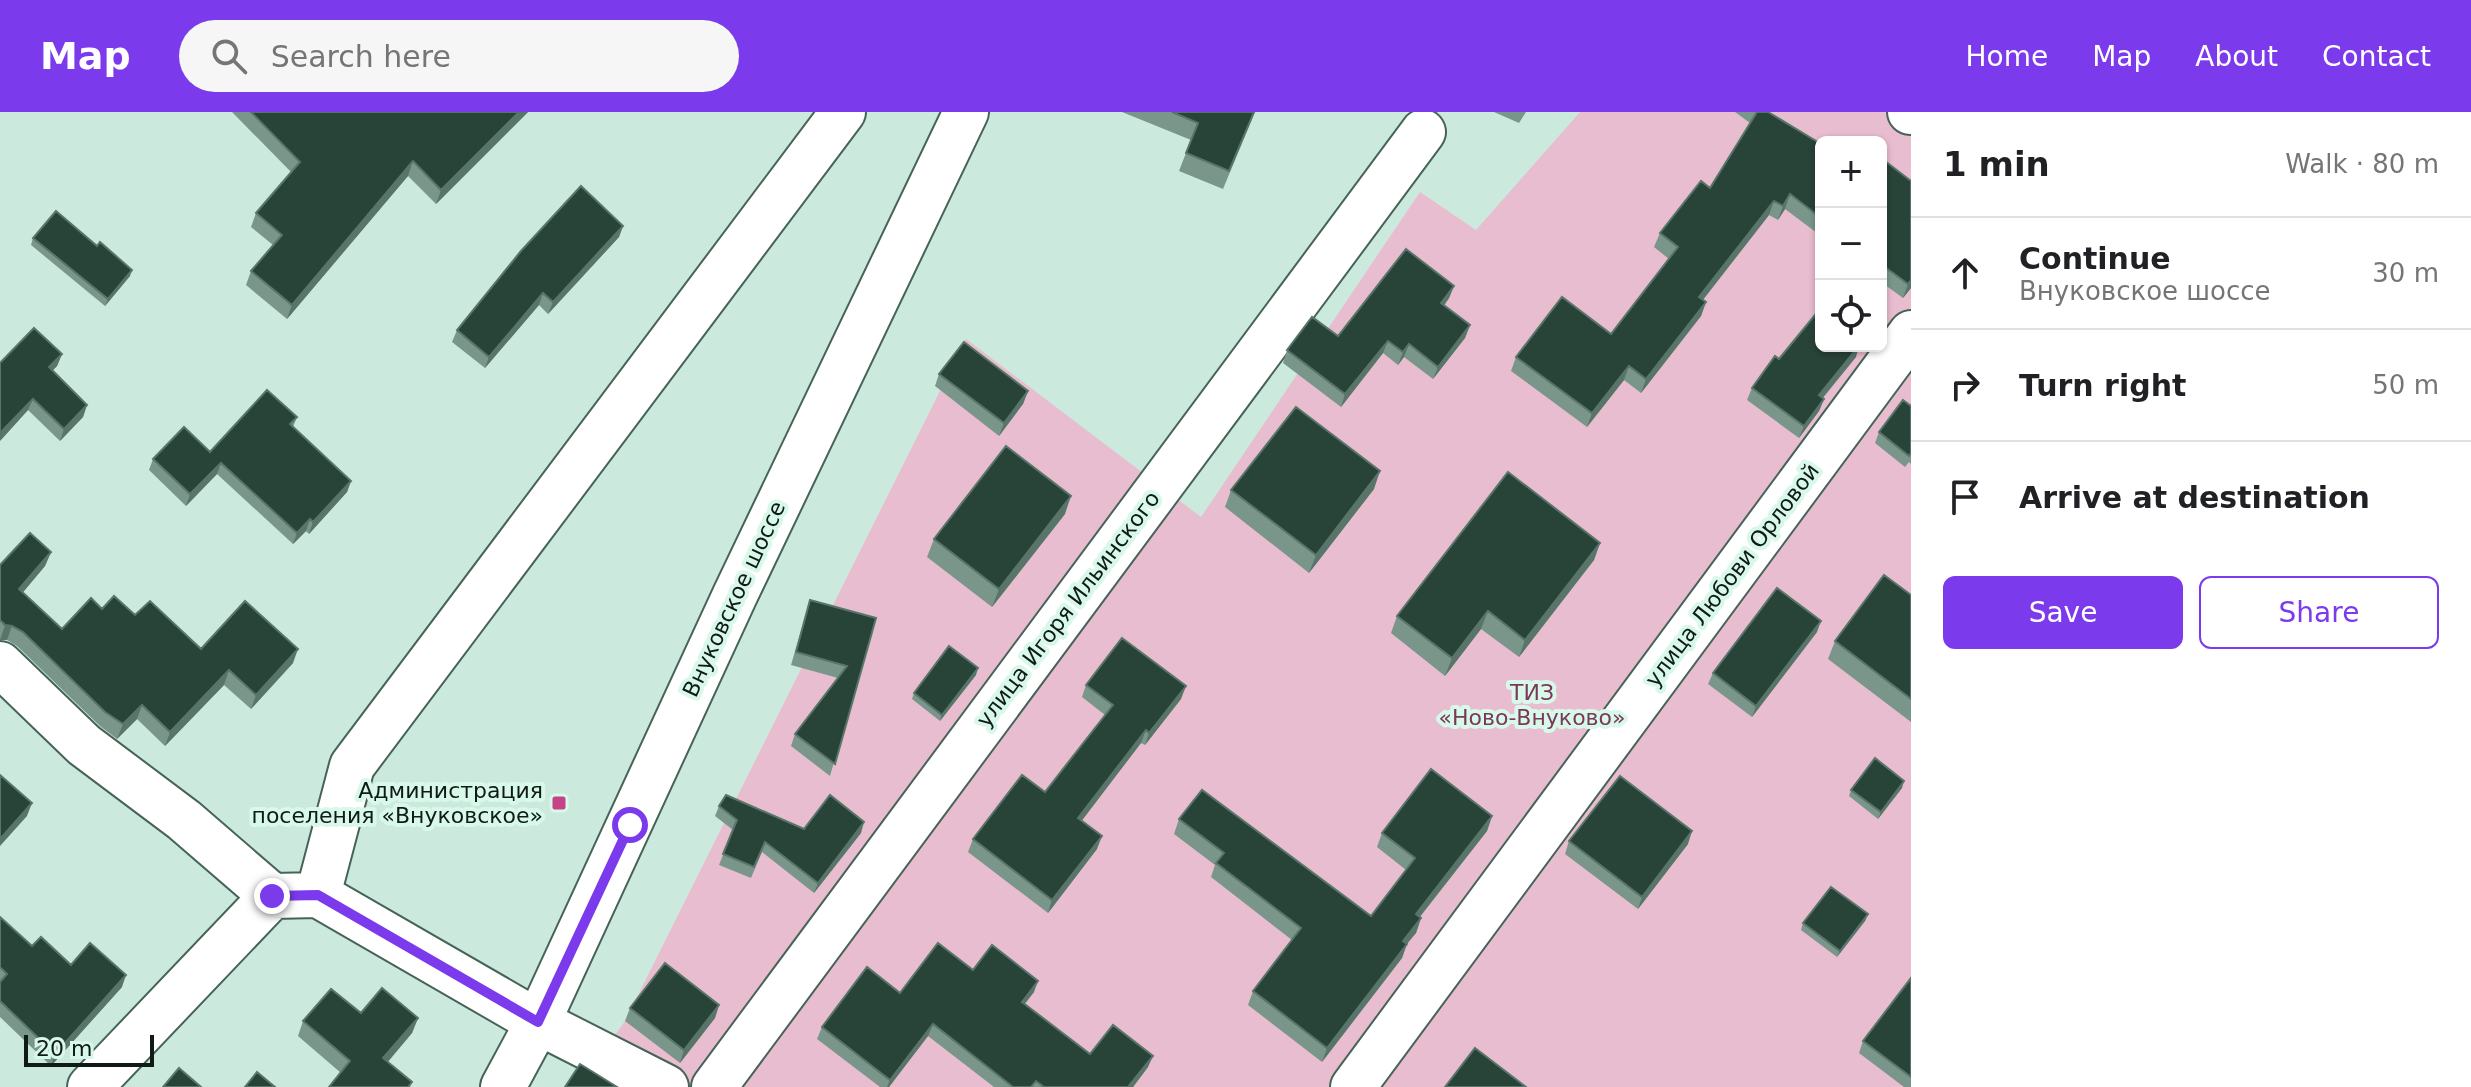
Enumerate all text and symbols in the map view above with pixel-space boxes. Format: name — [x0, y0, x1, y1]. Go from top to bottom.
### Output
search box — [179, 20, 739, 92]
text: Map — [40, 34, 131, 78]
icon: search — [207, 34, 251, 78]
text: Search here — [271, 39, 451, 74]
text: Home — [1965, 40, 2048, 73]
text: Map — [2092, 40, 2151, 73]
text: About — [2195, 40, 2278, 73]
text: Contact — [2322, 40, 2431, 73]
map controls — [1815, 136, 1887, 352]
button: + — [1815, 136, 1887, 208]
text: 1 min — [1943, 144, 2050, 184]
text: Walk · 80 m — [2285, 149, 2439, 179]
button: − — [1815, 208, 1887, 280]
text: Continue — [2019, 241, 2171, 276]
icon: ahead — [1943, 251, 1987, 295]
text: 30 m — [2372, 258, 2439, 288]
text: Внуковское шоссе — [2019, 276, 2271, 306]
button: locate — [1815, 280, 1887, 352]
icon: right — [1943, 363, 1987, 407]
text: Turn right — [2019, 368, 2186, 403]
text: 50 m — [2372, 370, 2439, 400]
street label: улица Любови Орловой — [1640, 459, 1824, 691]
icon: arrive — [1943, 475, 1987, 519]
text: Arrive at destination — [2019, 480, 2370, 515]
street label: улица Игоря Ильинского — [971, 486, 1165, 732]
street label: Внуковское шоссе — [678, 497, 790, 701]
button: Save — [1943, 576, 2183, 649]
button: Share — [2199, 576, 2439, 649]
park label: ТИЗ «Ново-Внуково» — [1439, 680, 1625, 730]
place label: Администрация поселения «Внуковское» — [252, 778, 543, 828]
marker: Администрация поселения «Внуковское» — [550, 794, 568, 812]
route start — [612, 807, 648, 843]
route end — [254, 878, 290, 914]
scale bar — [24, 1031, 154, 1067]
text: 20 m — [36, 1036, 92, 1061]

